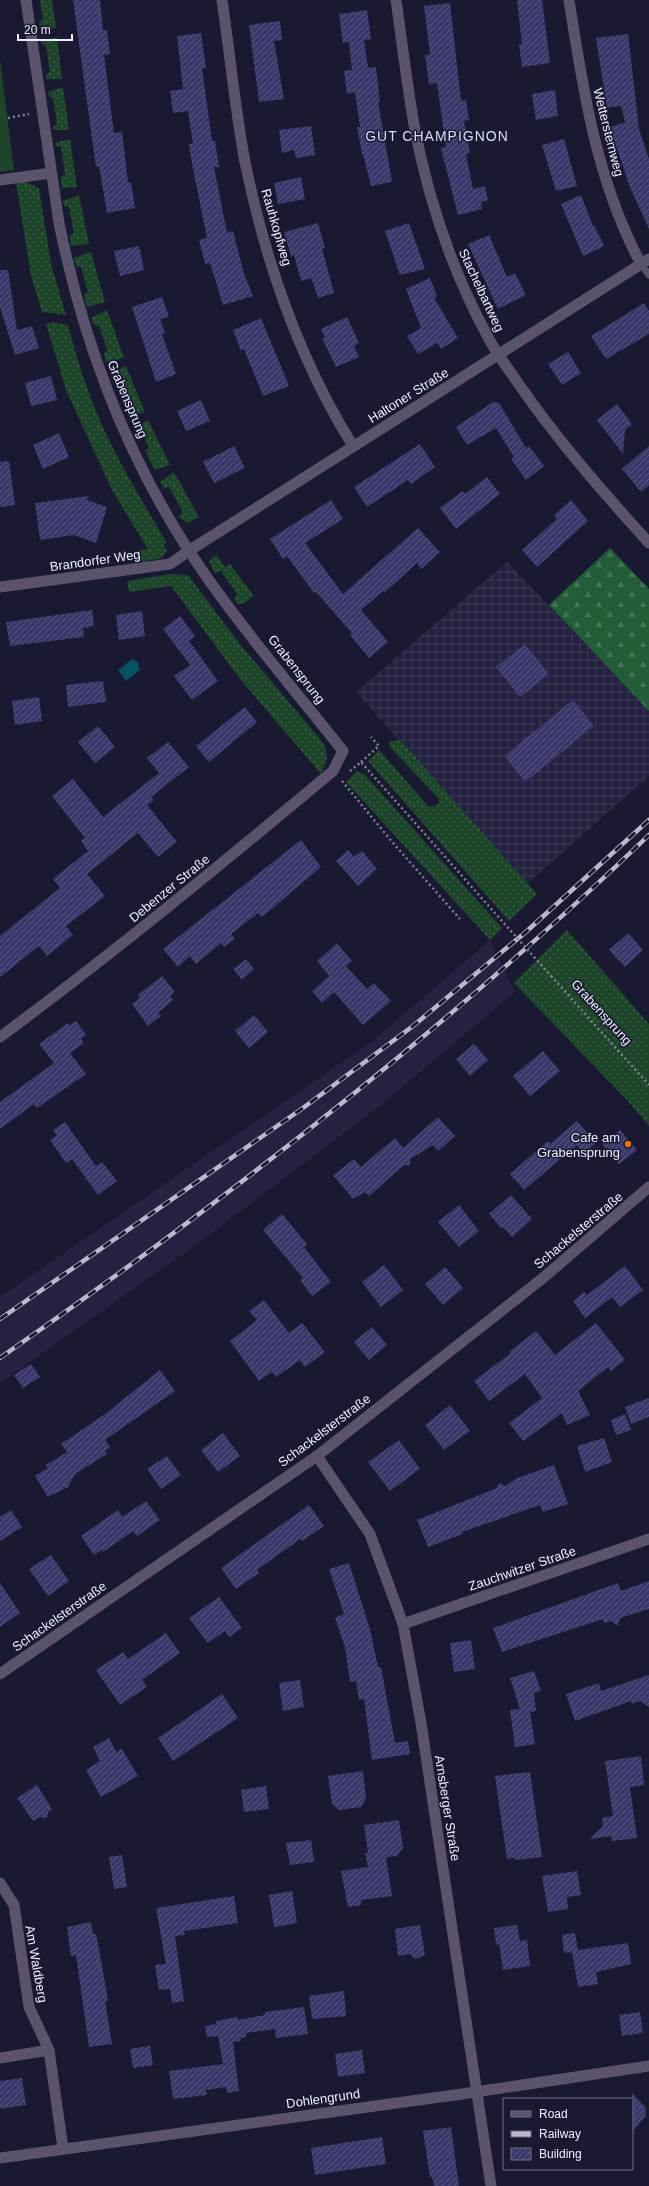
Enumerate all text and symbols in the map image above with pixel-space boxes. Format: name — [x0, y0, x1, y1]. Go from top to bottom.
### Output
scale bar — [18, 16, 72, 42]
text: 20 m — [24, 23, 51, 37]
street label: Wettersternweg — [590, 86, 627, 178]
district label: GUT CHAMPIGNON — [365, 128, 509, 144]
street label: Rauhkopfweg — [258, 187, 295, 267]
street label: Stachelbartweg — [456, 246, 507, 334]
street label: Grabensprung — [104, 358, 151, 440]
street label: Haltoner Straße — [365, 365, 451, 426]
street label: Brandorfer Weg — [49, 547, 141, 574]
street label: Grabensprung — [265, 632, 328, 707]
street label: Debenzer Straße — [126, 851, 213, 925]
street label: Grabensprung — [568, 976, 635, 1048]
place label: Cafe am Grabensprung — [537, 1130, 620, 1160]
marker: Cafe am Grabensprung — [623, 1139, 633, 1149]
street label: Schackelsterstraße — [531, 1189, 626, 1272]
street label: Schackelsterstraße — [275, 1391, 373, 1470]
street label: Zauchwitzer Straße — [466, 1543, 578, 1594]
street label: Schackelsterstraße — [9, 1578, 109, 1654]
street label: Arnsberger Straße — [432, 1754, 463, 1862]
street label: Am Waldberg — [22, 1924, 51, 2004]
street label: Dohlengrund — [285, 2086, 361, 2111]
legend — [503, 2098, 633, 2170]
text: Road — [539, 2107, 568, 2121]
text: Railway — [539, 2127, 581, 2141]
text: Building — [539, 2147, 582, 2161]

